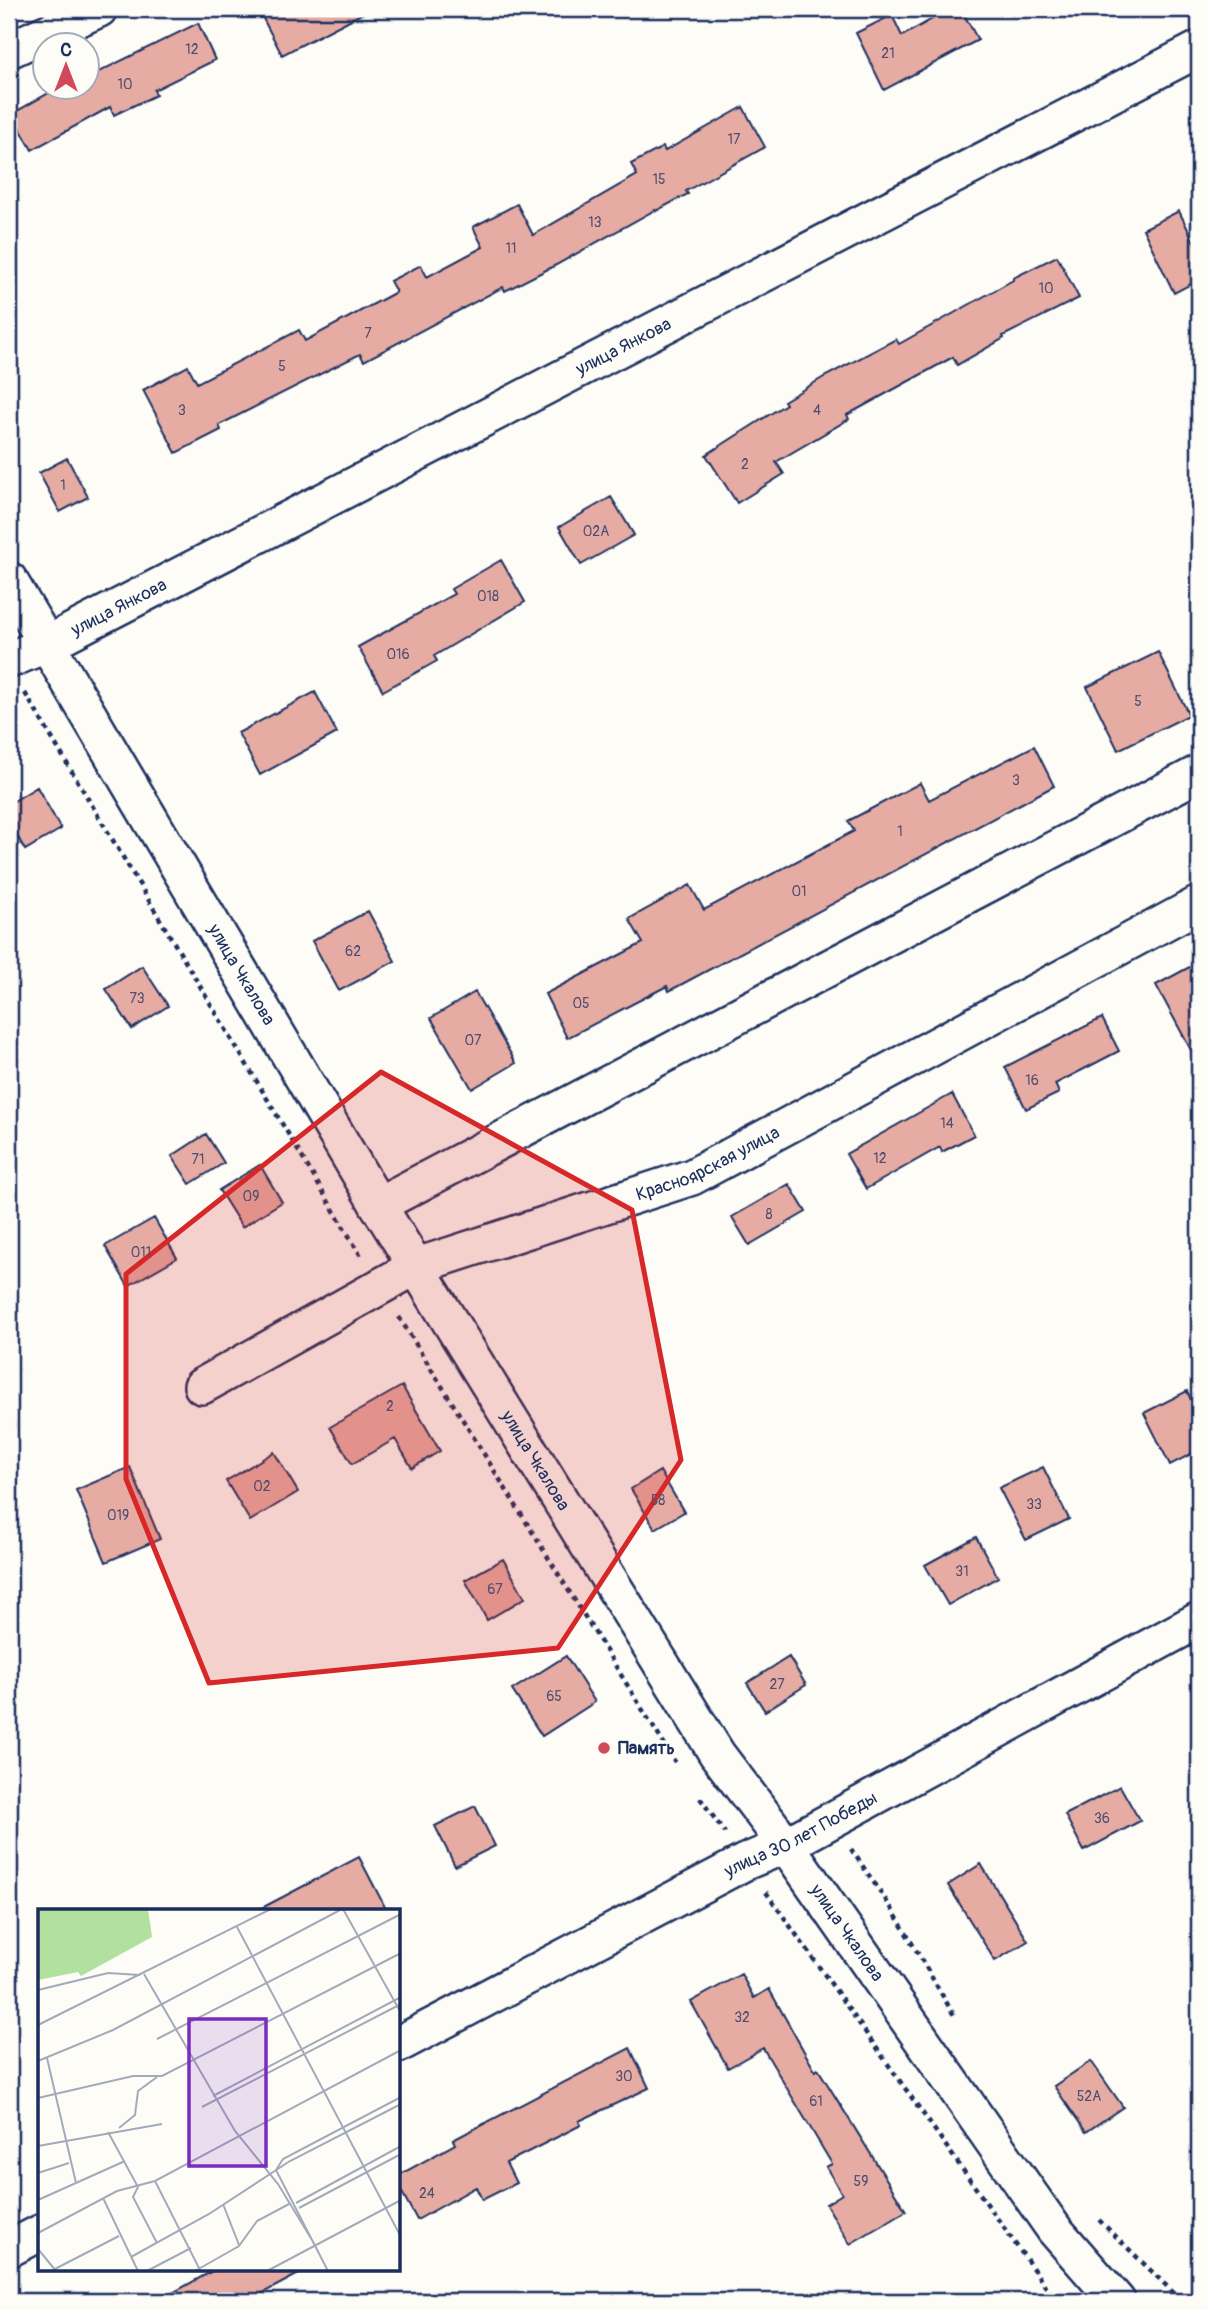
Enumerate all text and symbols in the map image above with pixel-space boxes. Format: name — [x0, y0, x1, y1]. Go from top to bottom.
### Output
north arrow — [32, 32, 102, 102]
text: С — [60, 38, 72, 62]
house number: 12 — [185, 41, 199, 58]
house number: 21 — [881, 45, 895, 62]
house number: 10 — [117, 76, 133, 93]
house number: 17 — [728, 131, 741, 148]
house number: 15 — [652, 171, 666, 188]
house number: 13 — [588, 214, 602, 231]
house number: 11 — [506, 240, 516, 257]
house number: 10 — [1038, 280, 1054, 297]
street label: улица Янкова — [571, 313, 675, 381]
house number: 7 — [364, 325, 372, 342]
house number: 5 — [278, 358, 286, 375]
house number: 3 — [178, 402, 186, 419]
house number: 4 — [813, 402, 821, 419]
house number: 2 — [741, 456, 749, 473]
house number: 1 — [60, 477, 66, 494]
house number: 02А — [583, 523, 609, 540]
street label: улица Янкова — [66, 573, 171, 642]
house number: 018 — [477, 588, 499, 605]
house number: 016 — [386, 646, 410, 663]
house number: 5 — [1134, 693, 1142, 710]
house number: 3 — [1012, 772, 1020, 789]
house number: 1 — [897, 823, 903, 840]
house number: 01 — [791, 883, 807, 900]
street label: улица Чкалова — [202, 919, 280, 1029]
house number: 62 — [345, 943, 361, 960]
house number: 73 — [129, 990, 145, 1007]
house number: 05 — [572, 995, 590, 1012]
house number: 07 — [465, 1032, 482, 1049]
house number: 16 — [1025, 1072, 1039, 1089]
house number: 14 — [940, 1115, 954, 1132]
street label: Красноярская улица — [633, 1121, 784, 1206]
house number: 12 — [873, 1150, 887, 1167]
house number: 71 — [192, 1151, 204, 1168]
house number: 09 — [243, 1188, 259, 1205]
house number: 8 — [765, 1206, 773, 1223]
house number: 011 — [131, 1244, 151, 1261]
house number: 2 — [386, 1398, 394, 1415]
street label: улица Чкалова — [495, 1405, 575, 1515]
house number: 02 — [253, 1478, 271, 1495]
house number: 58 — [651, 1492, 665, 1509]
house number: 33 — [1026, 1496, 1042, 1513]
house number: 019 — [107, 1507, 129, 1524]
house number: 31 — [955, 1563, 969, 1580]
house number: 67 — [487, 1581, 503, 1598]
house number: 27 — [769, 1676, 785, 1693]
house number: 65 — [546, 1688, 562, 1705]
place label: Память — [618, 1737, 675, 1760]
marker: Память — [596, 1740, 612, 1756]
street label: улица 30 лет Победы — [719, 1787, 881, 1883]
house number: 36 — [1094, 1810, 1110, 1827]
street label: улица Чкалова — [804, 1879, 889, 1986]
inset map — [38, 1909, 401, 2272]
house number: 32 — [734, 2009, 750, 2026]
house number: 30 — [615, 2068, 633, 2085]
house number: 52А — [1077, 2088, 1101, 2105]
house number: 61 — [809, 2093, 823, 2110]
house number: 59 — [854, 2173, 868, 2190]
house number: 24 — [419, 2185, 435, 2202]

